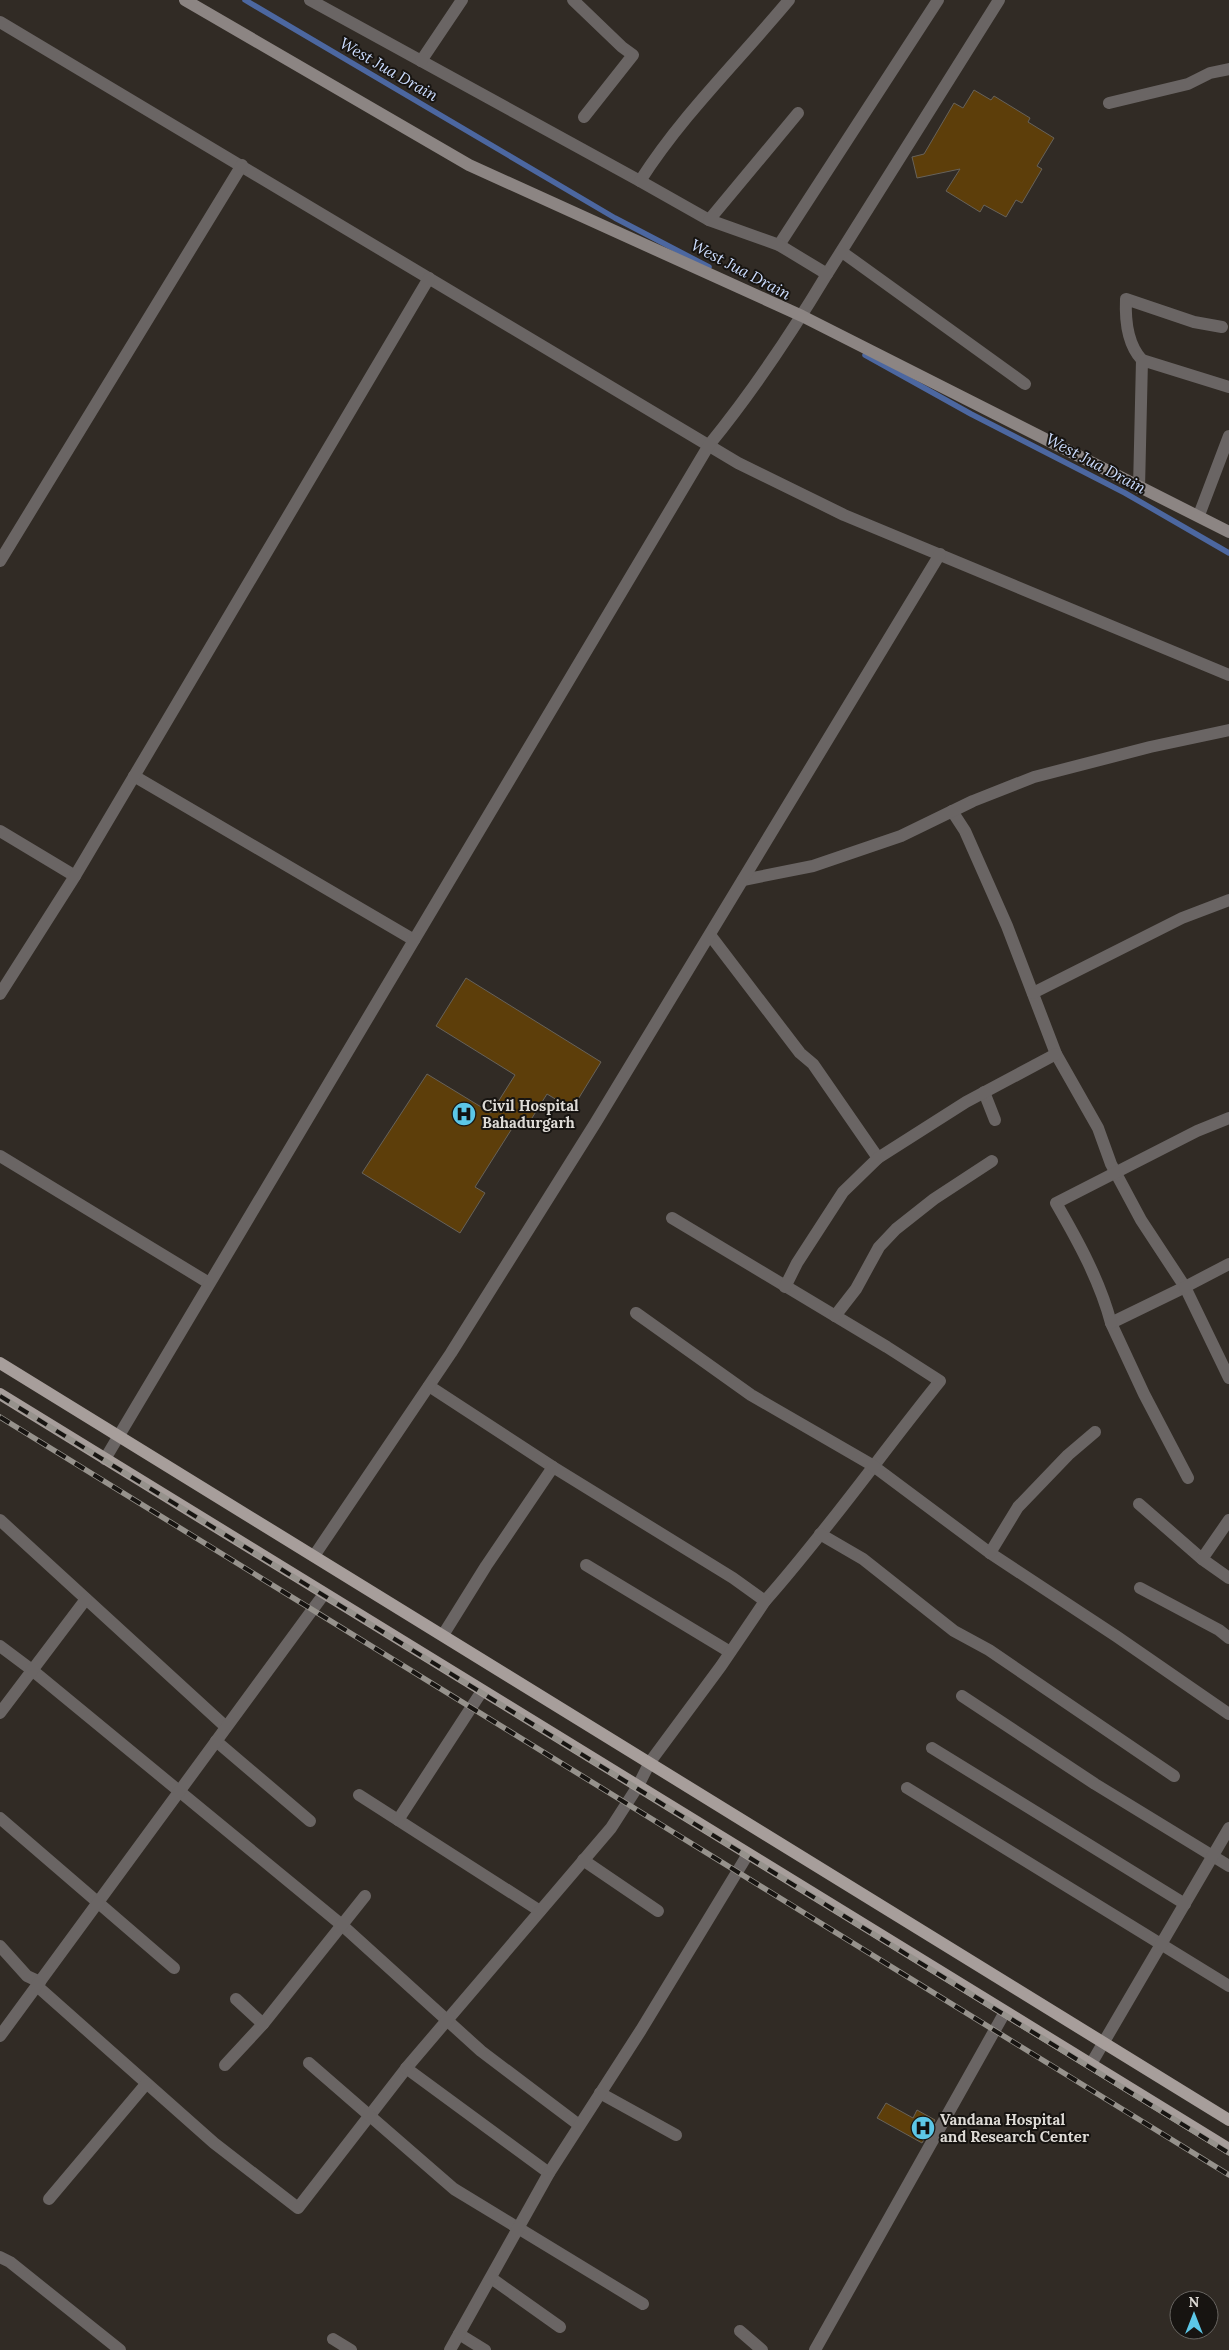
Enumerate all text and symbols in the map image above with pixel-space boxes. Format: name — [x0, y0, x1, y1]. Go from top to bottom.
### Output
water label: West Jua Drain — [336, 33, 442, 105]
water label: West Jua Drain — [688, 234, 795, 304]
water label: West Jua Drain — [1043, 428, 1150, 498]
place label: Civil Hospital Bahadurgarh — [482, 1096, 579, 1132]
hospital icon: Civil Hospital Bahadurgarh — [451, 1101, 477, 1127]
place label: Vandana Hospital and Research Center — [940, 2110, 1090, 2146]
hospital icon: Vandana Hospital and Research Center — [910, 2115, 936, 2141]
north arrow — [1169, 2290, 1219, 2340]
text: N — [1189, 2293, 1200, 2311]

